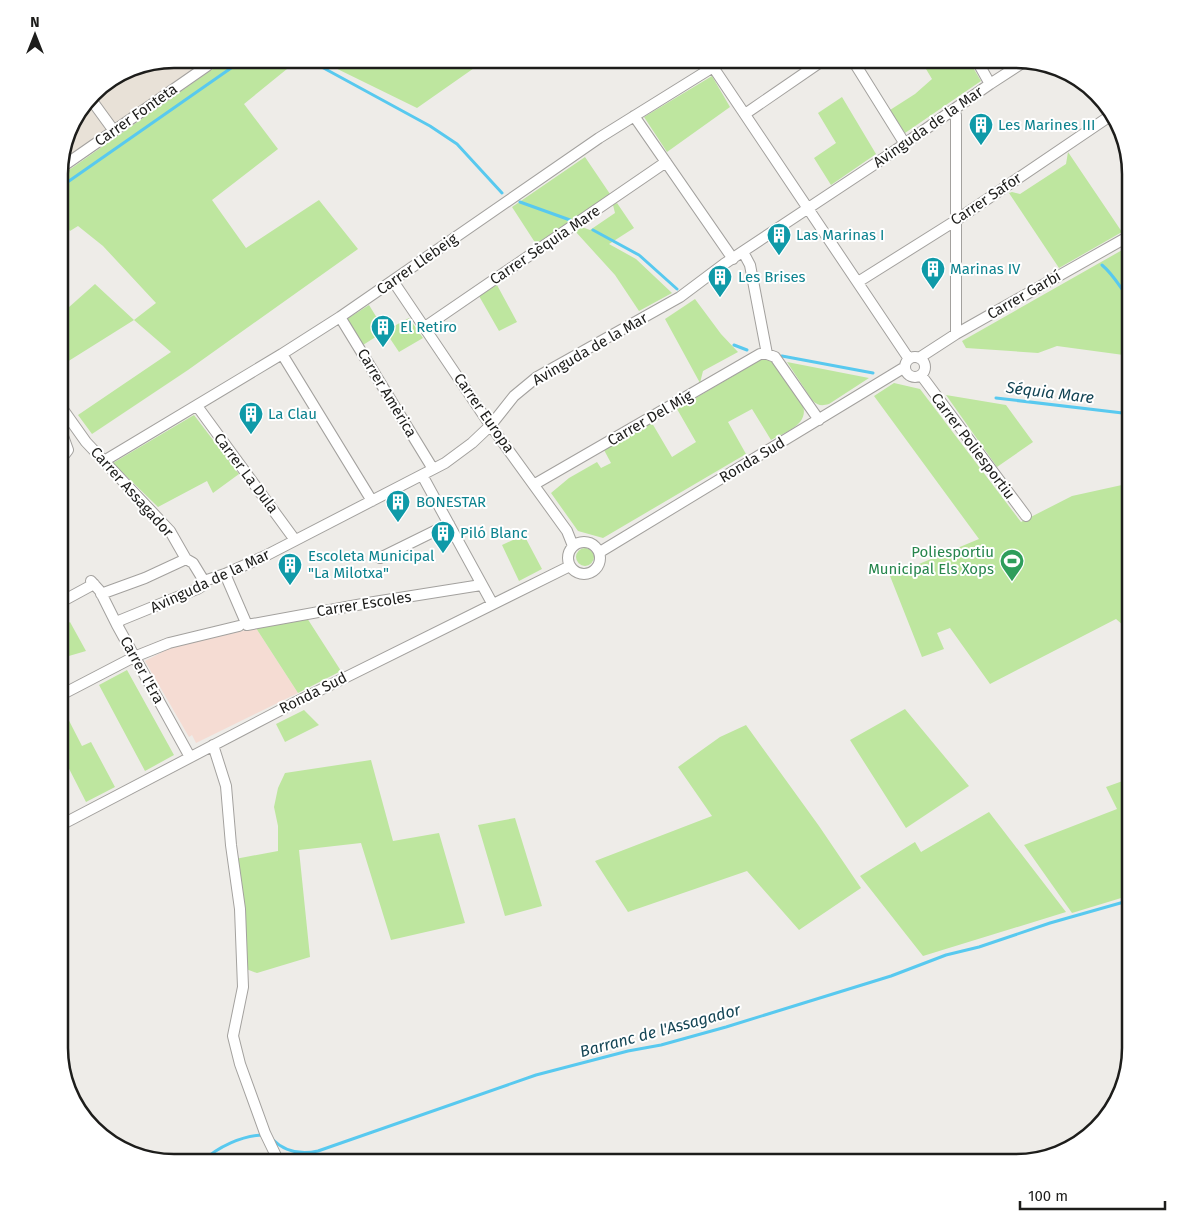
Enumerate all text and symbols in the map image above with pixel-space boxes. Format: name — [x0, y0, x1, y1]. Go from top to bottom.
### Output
north arrow — [10, 10, 60, 60]
text: N — [30, 14, 40, 31]
street label: Carrer Fonteta — [91, 80, 181, 150]
street label: Avinguda de la Mar — [870, 82, 986, 172]
building icon: Les Marines III — [968, 112, 994, 146]
place label: Les Marines III — [998, 116, 1095, 134]
street label: Carrer Safor — [947, 169, 1025, 229]
street label: Carrer Sèquia Mare — [486, 201, 604, 289]
building icon: Las Marinas I — [766, 222, 792, 256]
place label: Las Marinas I — [796, 226, 884, 244]
street label: Carrer Llebeig — [373, 229, 461, 298]
building icon: Marinas IV — [920, 256, 946, 290]
place label: Marinas IV — [950, 260, 1021, 278]
building icon: Les Brises — [707, 264, 733, 298]
street label: Carrer Garbí — [984, 267, 1064, 323]
place label: Les Brises — [738, 268, 806, 286]
street label: Avinguda de la Mar — [529, 309, 651, 389]
building icon: El Retiro — [370, 314, 396, 348]
place label: El Retiro — [400, 318, 457, 336]
street label: Carrer Amèrica — [353, 345, 421, 441]
street label: Carrer Europa — [450, 370, 518, 456]
water label: Séquia Mare — [1004, 378, 1095, 407]
street label: Carrer Del Mig — [604, 386, 696, 450]
street label: Carrer Poliesportiu — [927, 389, 1019, 503]
building icon: La Clau — [238, 401, 264, 435]
place label: La Clau — [268, 405, 317, 423]
street label: Carrer La Dula — [210, 429, 282, 517]
street label: Ronda Sud — [716, 433, 788, 487]
street label: Carrer Assagador — [87, 443, 177, 541]
building icon: BONESTAR — [385, 489, 411, 523]
place label: BONESTAR — [416, 493, 486, 511]
building icon: Piló Blanc — [430, 520, 456, 554]
place label: Piló Blanc — [460, 524, 528, 542]
place label: Poliesportiu Municipal Els Xops — [868, 543, 994, 578]
street label: Avinguda de la Mar — [147, 545, 273, 617]
place label: Escoleta Municipal "La Milotxa" — [308, 547, 435, 582]
sports icon: Poliesportiu Municipal Els Xops — [999, 548, 1025, 582]
building icon: Escoleta Municipal "La Milotxa" — [277, 552, 303, 586]
street label: Carrer Escoles — [315, 588, 413, 620]
street label: Carrer l'Era — [116, 633, 168, 707]
street label: Ronda Sud — [276, 668, 350, 718]
water label: Barranc de l'Assagador — [578, 1000, 743, 1061]
scale bar — [1020, 1178, 1165, 1210]
text: 100 m — [1028, 1187, 1068, 1205]

